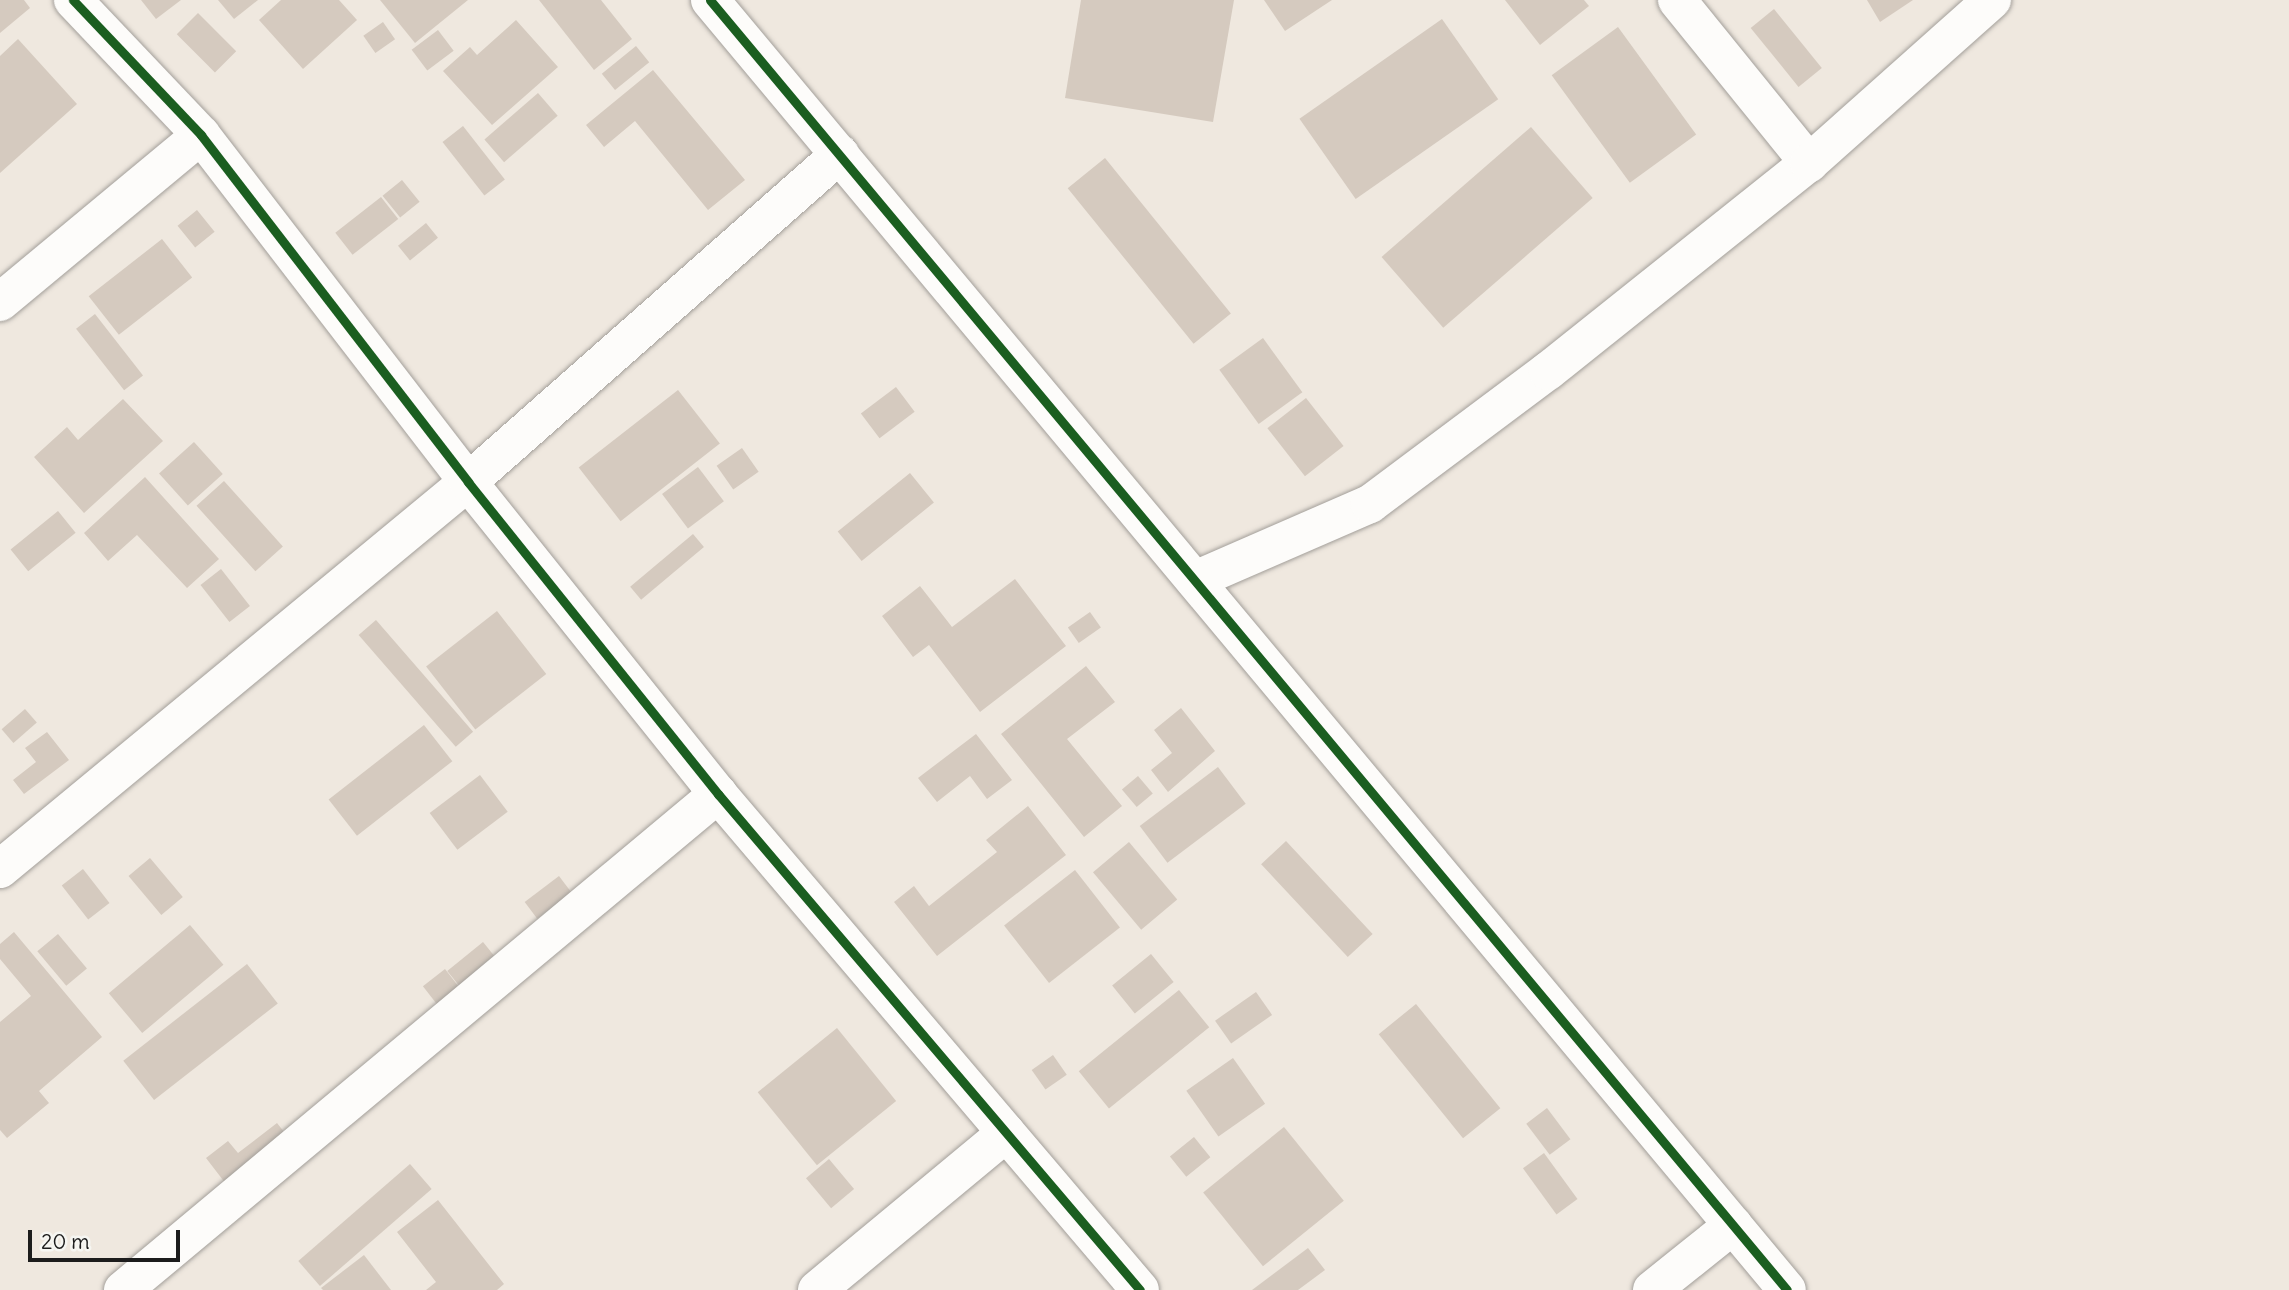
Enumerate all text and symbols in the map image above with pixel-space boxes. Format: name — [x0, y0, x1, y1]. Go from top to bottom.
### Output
scale bar — [32, 1216, 184, 1260]
text: 20 m — [41, 1228, 90, 1255]

